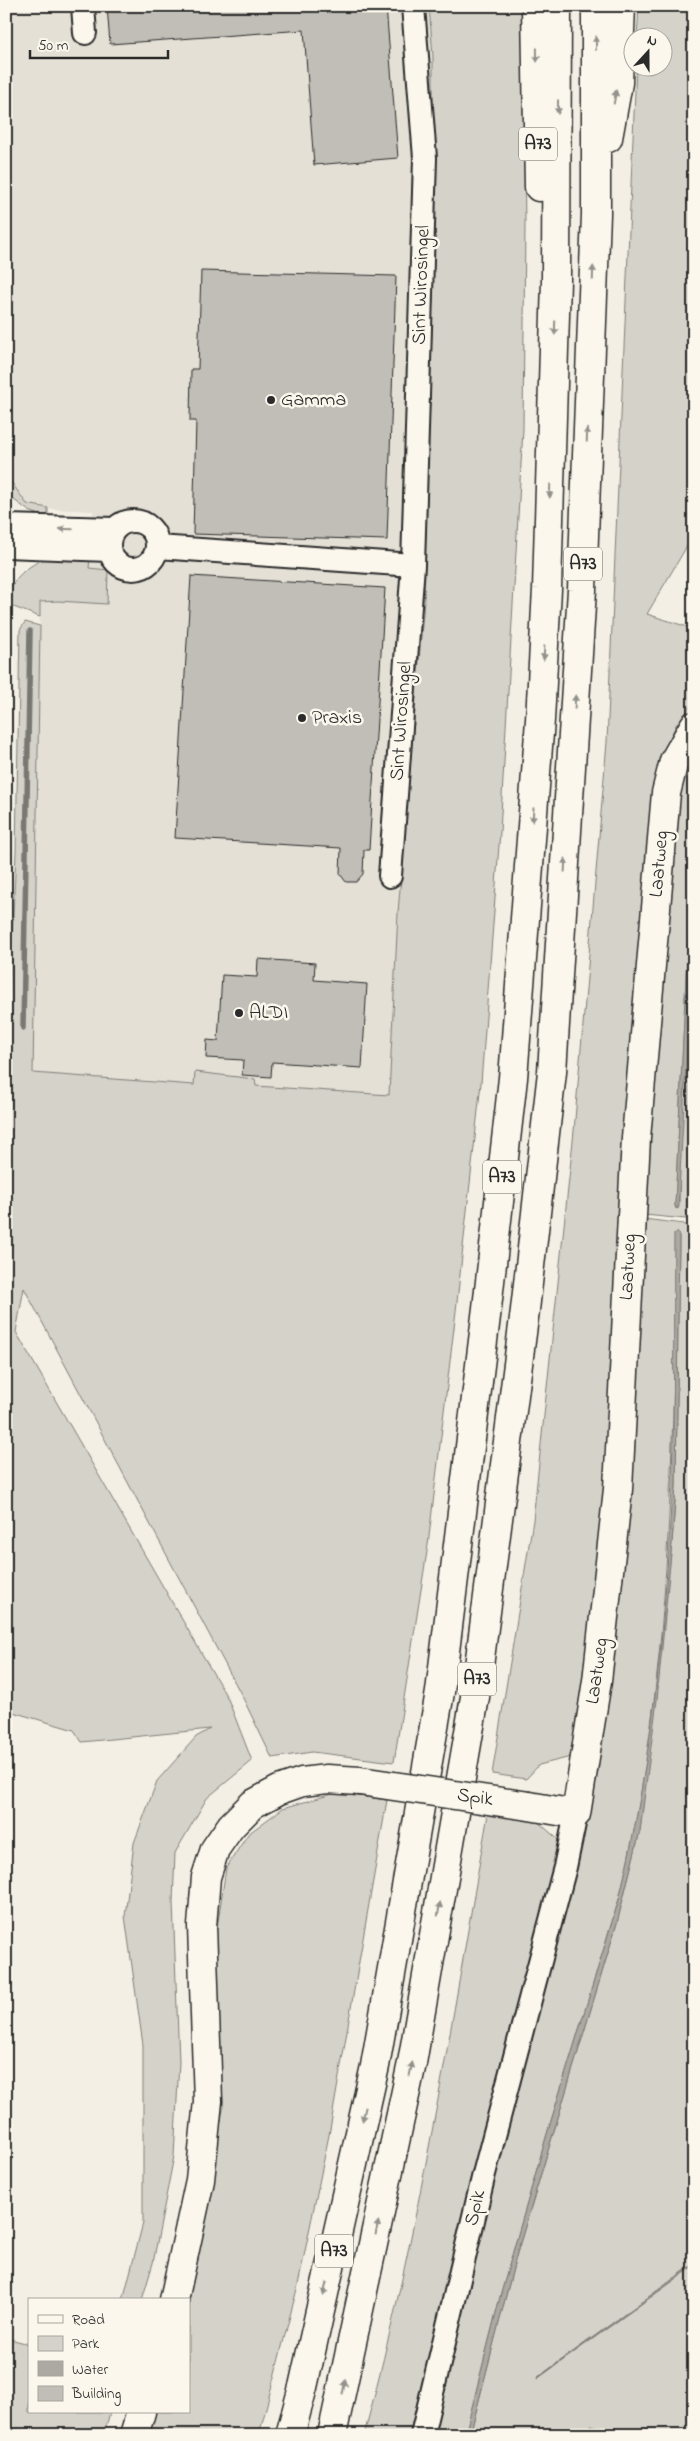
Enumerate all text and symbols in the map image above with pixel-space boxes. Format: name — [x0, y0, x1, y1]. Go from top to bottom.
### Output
scale bar — [30, 28, 168, 60]
north arrow — [622, 28, 672, 78]
text: N — [644, 30, 660, 53]
one-way arrow — [592, 34, 600, 50]
text: 50 m — [38, 35, 69, 57]
one-way arrow — [533, 47, 541, 63]
one-way arrow — [612, 88, 620, 104]
one-way arrow — [554, 100, 562, 116]
road number: A73 — [519, 128, 557, 160]
street label: Sint Wirosingel — [405, 225, 440, 345]
one-way arrow — [590, 265, 598, 281]
one-way arrow — [550, 321, 558, 337]
place label: Gamma — [281, 386, 346, 415]
marker: Gamma — [265, 394, 277, 406]
one-way arrow — [584, 427, 592, 443]
one-way arrow — [546, 483, 554, 499]
one-way arrow — [58, 525, 74, 533]
road number: A73 — [564, 548, 602, 580]
one-way arrow — [539, 646, 547, 662]
street label: Sint Wirosingel — [383, 660, 422, 782]
one-way arrow — [571, 694, 579, 710]
place label: Praxis — [312, 704, 362, 733]
marker: Praxis — [296, 712, 308, 724]
one-way arrow — [529, 808, 537, 824]
street label: Laatweg — [643, 829, 678, 899]
one-way arrow — [562, 856, 570, 872]
place label: ALDI — [249, 999, 288, 1028]
marker: ALDI — [233, 1007, 245, 1019]
road number: A73 — [483, 1160, 521, 1194]
street label: Laatweg — [613, 1233, 646, 1301]
street label: Laatweg — [579, 1636, 618, 1706]
road number: A73 — [458, 1662, 496, 1696]
street label: Spik — [455, 1781, 495, 1815]
one-way arrow — [435, 1901, 443, 1917]
one-way arrow — [407, 2062, 415, 2077]
one-way arrow — [360, 2106, 368, 2121]
street label: Spik — [458, 2187, 494, 2229]
one-way arrow — [374, 2220, 382, 2236]
road number: A73 — [315, 2234, 353, 2268]
one-way arrow — [321, 2282, 329, 2297]
legend — [28, 2298, 190, 2414]
text: Road — [72, 2309, 105, 2331]
text: Park — [72, 2333, 100, 2355]
text: Water — [72, 2359, 108, 2381]
one-way arrow — [340, 2380, 348, 2395]
text: Building — [71, 2383, 121, 2406]

